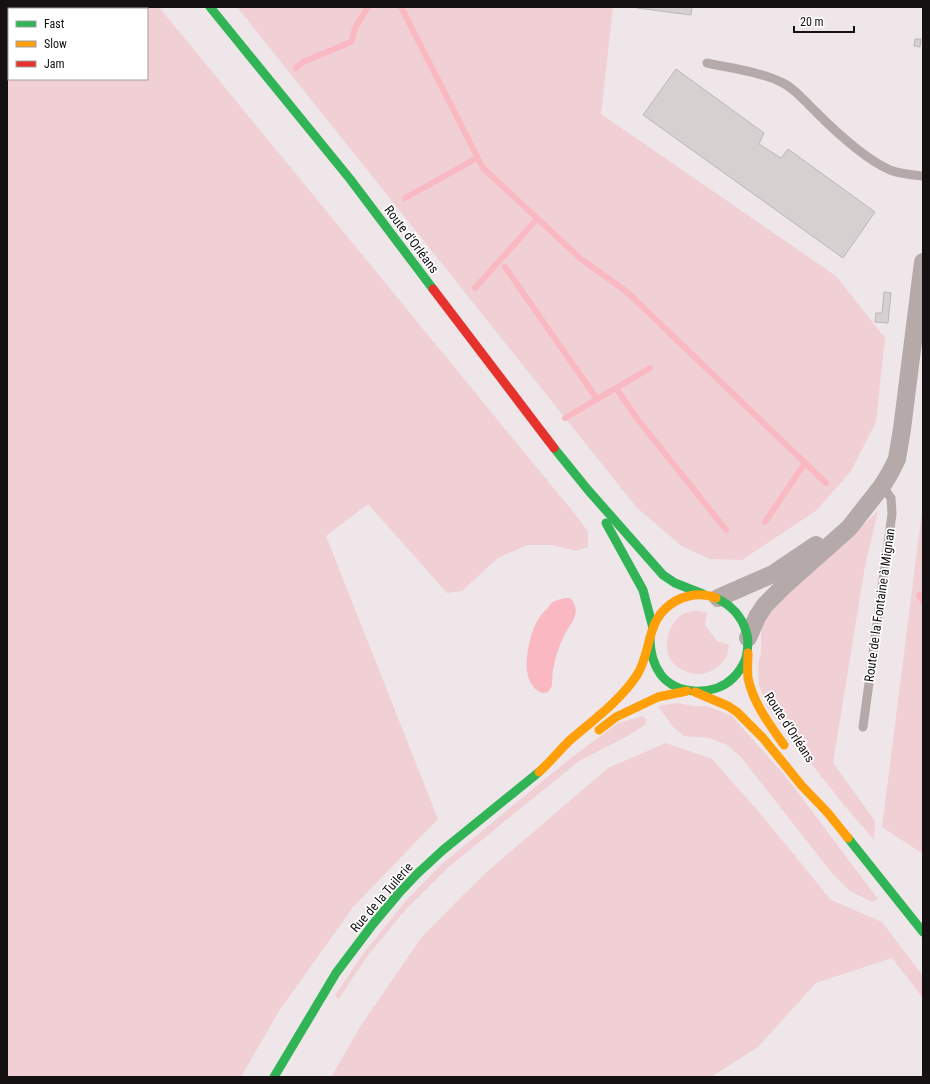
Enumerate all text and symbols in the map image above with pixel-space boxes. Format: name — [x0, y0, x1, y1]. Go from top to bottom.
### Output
legend — [8, 8, 148, 80]
scale bar — [794, 8, 854, 34]
text: 20 m — [800, 15, 824, 29]
text: Fast — [44, 17, 65, 31]
text: Slow — [44, 37, 67, 51]
text: Jam — [44, 57, 65, 71]
street label: Route d'Orléans — [381, 203, 442, 276]
street label: Route de la Fontaine à Mignan — [861, 527, 898, 683]
street label: Route d'Orléans — [761, 689, 818, 765]
street label: Rue de la Tuilerie — [347, 859, 416, 935]

